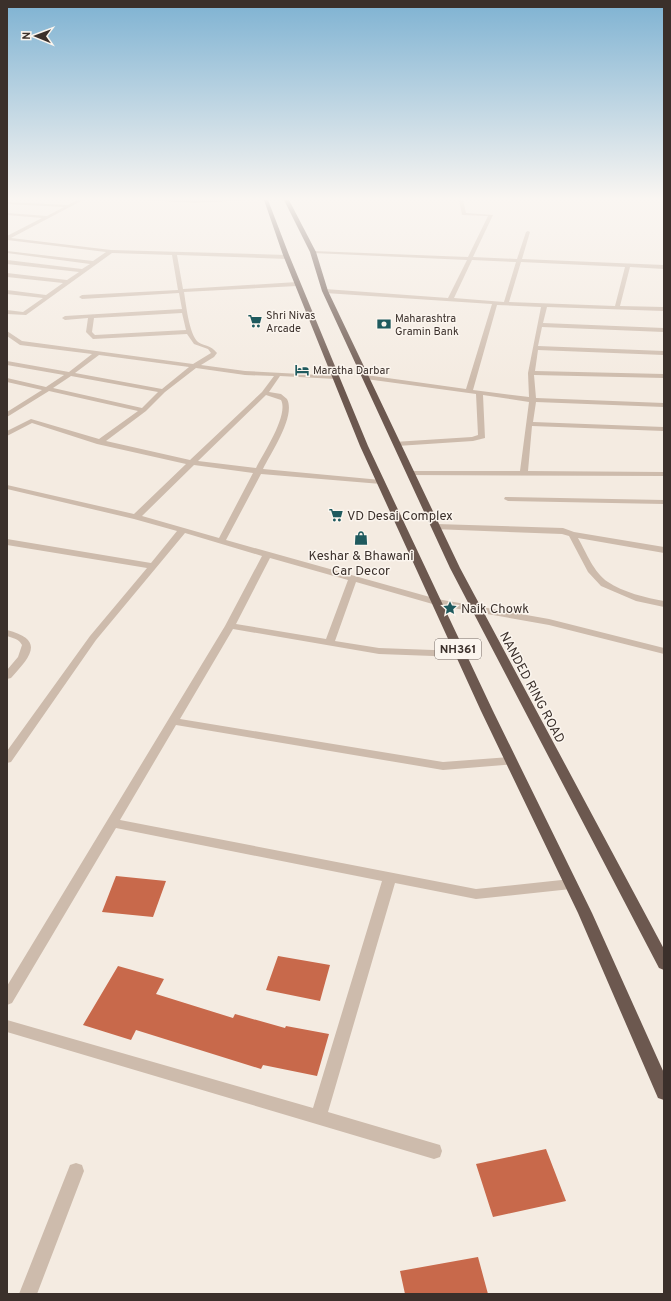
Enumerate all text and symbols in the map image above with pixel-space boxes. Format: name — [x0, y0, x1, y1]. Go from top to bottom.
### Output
north arrow — [16, 16, 56, 56]
text: N — [20, 32, 34, 40]
place label: Shri Nivas Arcade — [266, 309, 315, 336]
place label: Maharashtra Gramin Bank — [395, 312, 459, 339]
supermarket icon: Shri Nivas Arcade — [247, 313, 263, 329]
bank icon: Maharashtra Gramin Bank — [376, 316, 392, 332]
hotel icon: Maratha Darbar — [294, 362, 310, 378]
place label: Maratha Darbar — [313, 364, 390, 378]
supermarket icon: VD Desai Complex — [328, 507, 344, 523]
place label: VD Desai Complex — [347, 509, 453, 525]
shop icon: Keshar & Bhawani Car Decor — [353, 530, 369, 546]
place label: Keshar & Bhawani Car Decor — [309, 549, 414, 580]
place icon: Naik Chowk — [442, 600, 458, 616]
place label: Naik Chowk — [461, 602, 529, 618]
street label: NANDED RING ROAD — [495, 630, 567, 746]
road number: NH361 — [435, 639, 481, 659]

